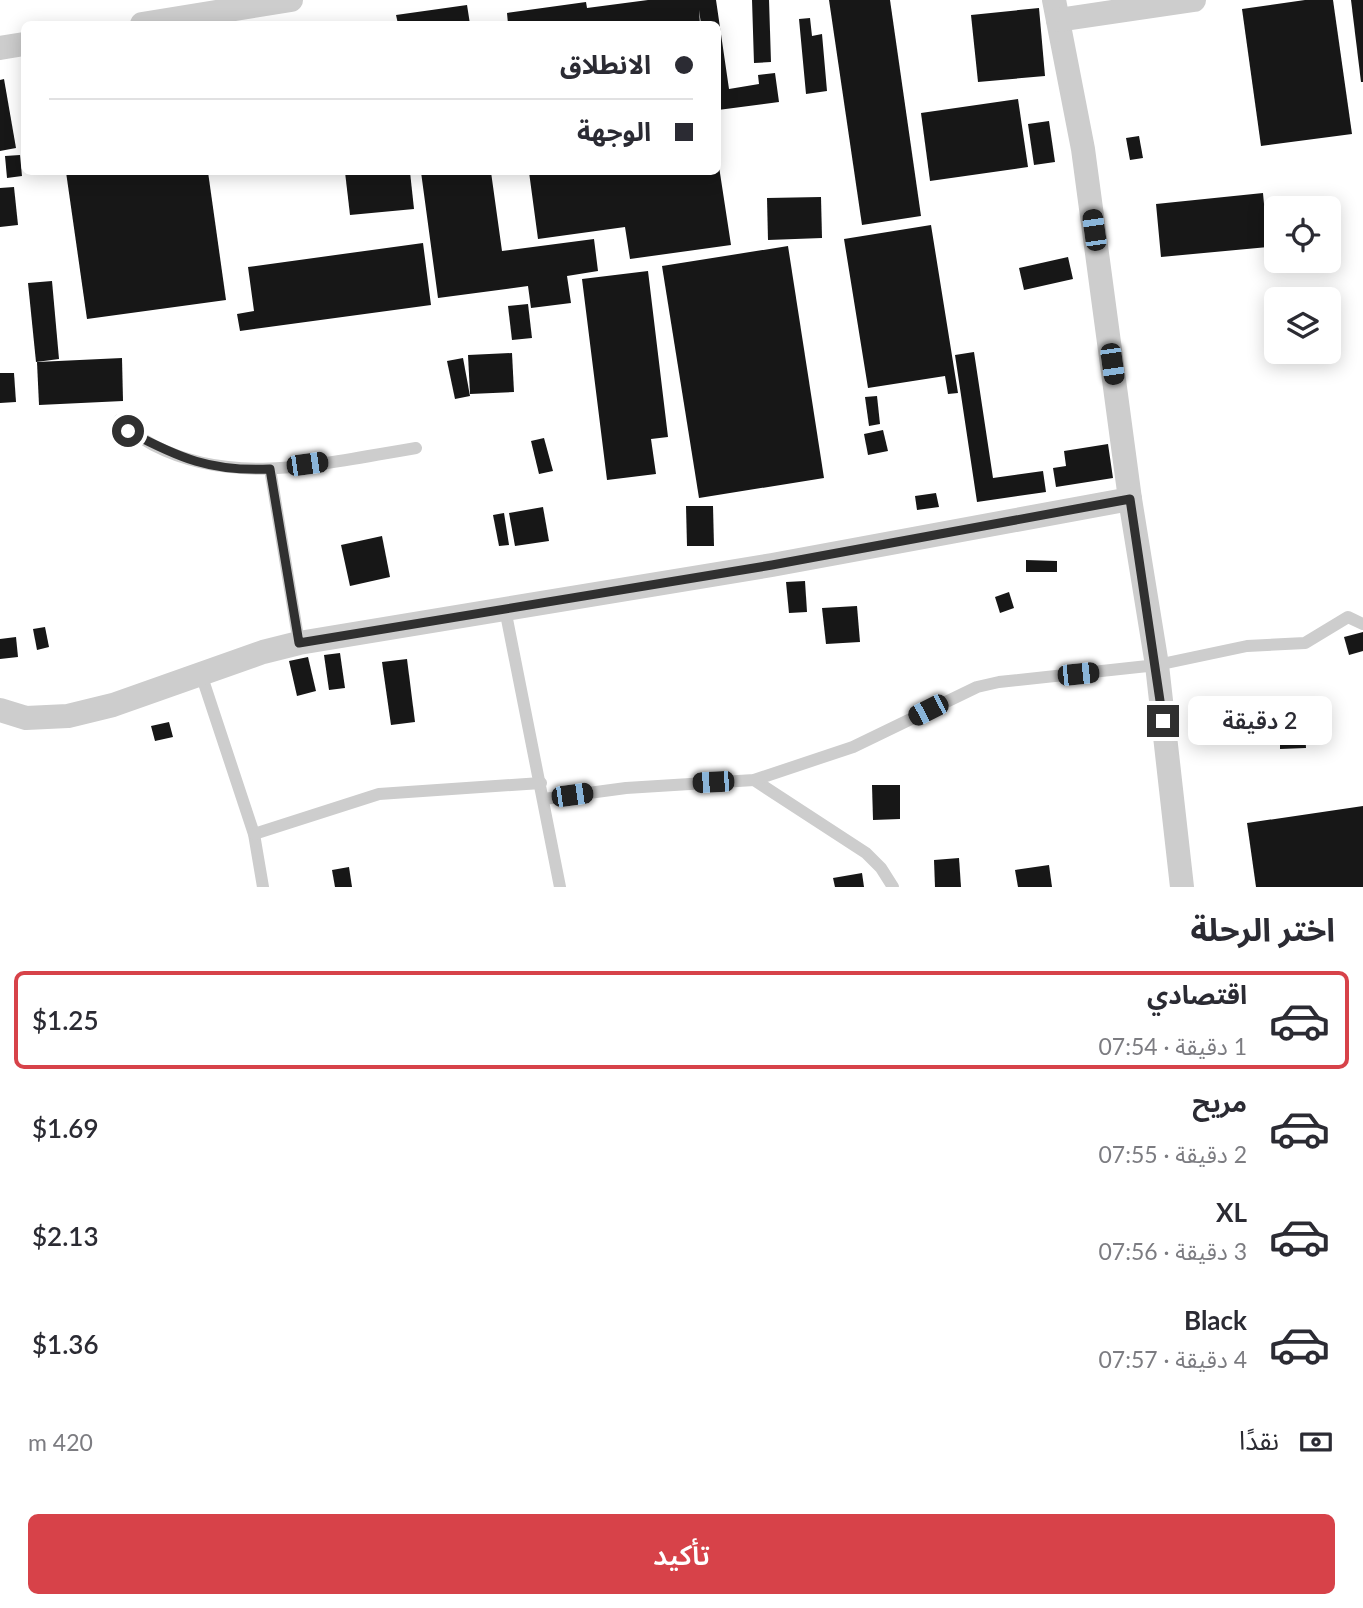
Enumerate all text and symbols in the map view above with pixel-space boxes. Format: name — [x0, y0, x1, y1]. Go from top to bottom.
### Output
text: الانطلاق — [560, 48, 651, 80]
text: الوجهة — [577, 115, 651, 147]
map controls — [1264, 196, 1341, 364]
button: locate — [1264, 196, 1341, 273]
car — [1081, 208, 1108, 252]
button: layers — [1264, 287, 1341, 364]
car — [1099, 342, 1126, 386]
route start — [112, 415, 144, 447]
car — [285, 451, 330, 477]
car — [1057, 661, 1100, 687]
car — [905, 691, 952, 729]
callout: 2 دقيقة — [1188, 696, 1331, 746]
route end — [1147, 705, 1179, 737]
text: 2 دقيقة — [1223, 706, 1297, 734]
car — [692, 770, 735, 794]
car — [550, 782, 595, 808]
text: اختر الرحلة — [1191, 909, 1335, 948]
text: اقتصادي — [1147, 978, 1247, 1010]
icon: car — [1268, 989, 1331, 1052]
text: $1.25 — [32, 1004, 98, 1036]
text: 1 دقيقة · 07:54 — [1099, 1032, 1247, 1060]
text: مريح — [1192, 1086, 1247, 1118]
icon: car — [1268, 1097, 1331, 1160]
text: $1.69 — [32, 1112, 98, 1144]
text: 2 دقيقة · 07:55 — [1099, 1140, 1247, 1168]
text: XL — [1216, 1196, 1247, 1228]
icon: car — [1268, 1205, 1331, 1268]
text: $2.13 — [32, 1220, 98, 1252]
text: 3 دقيقة · 07:56 — [1099, 1237, 1247, 1265]
text: Black — [1184, 1304, 1247, 1336]
icon: car — [1268, 1313, 1331, 1376]
text: $1.36 — [32, 1328, 98, 1360]
text: 4 دقيقة · 07:57 — [1099, 1345, 1247, 1373]
icon: cash — [1297, 1423, 1335, 1461]
text: نقدًا — [1239, 1424, 1279, 1456]
text: 420 m — [28, 1428, 93, 1456]
button: تأكيد — [28, 1514, 1335, 1594]

